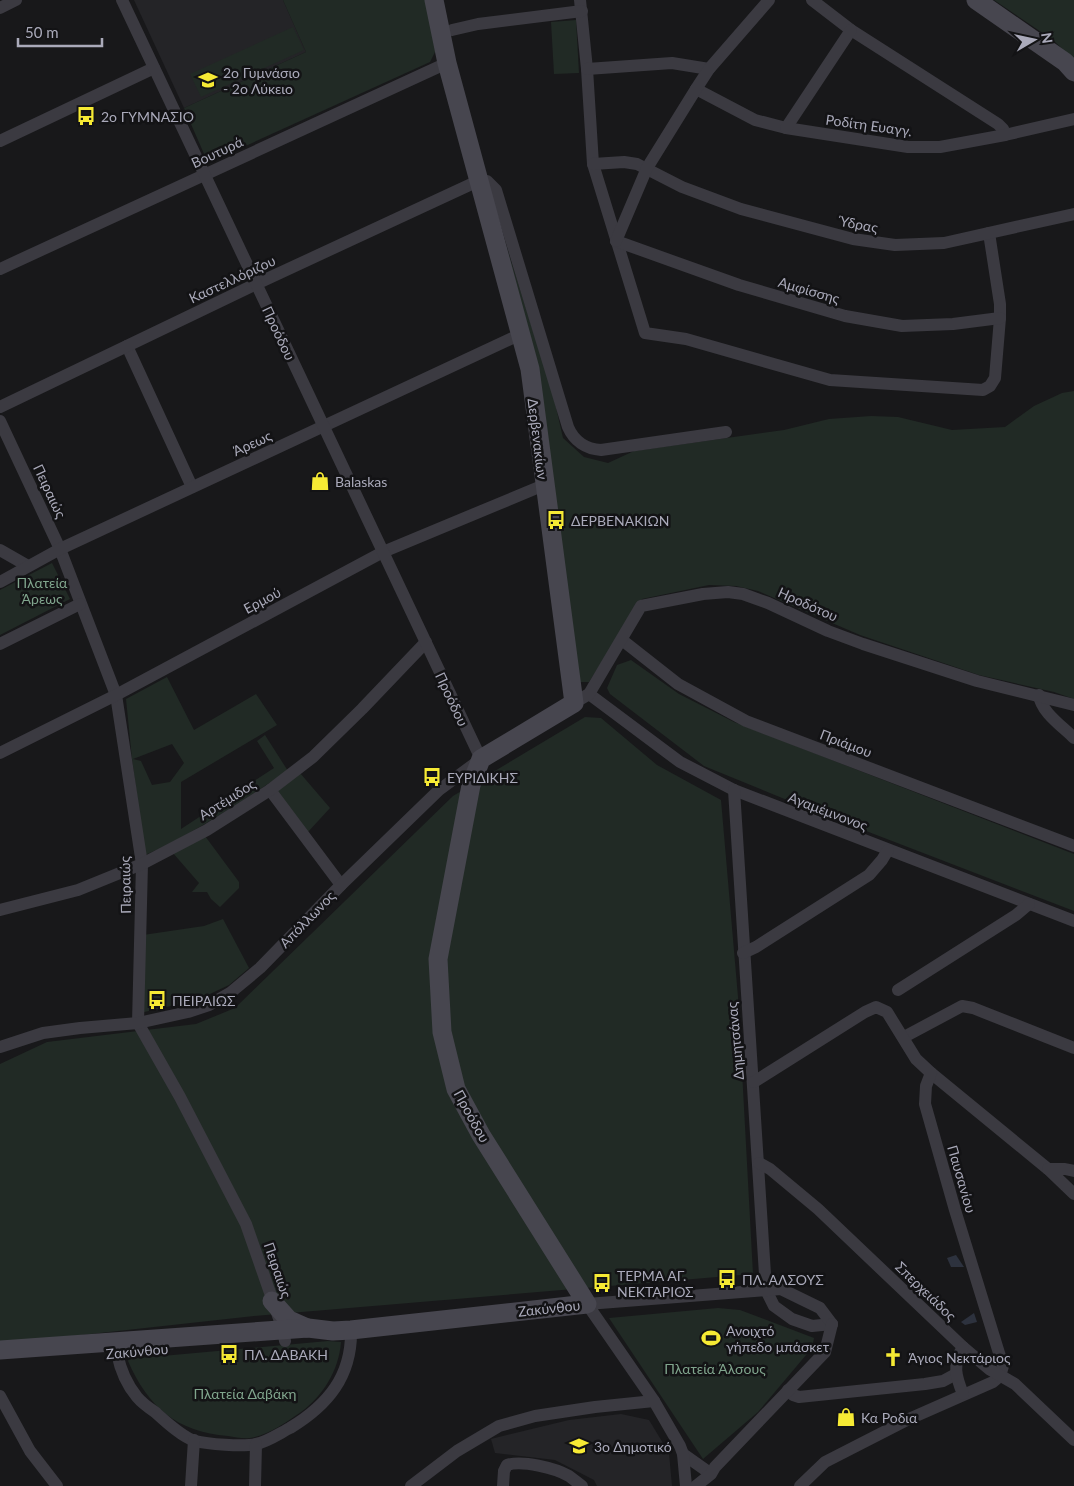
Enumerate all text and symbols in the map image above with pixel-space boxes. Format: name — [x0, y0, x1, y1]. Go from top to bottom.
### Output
scale bar — [18, 15, 101, 47]
north arrow — [1009, 15, 1059, 65]
text: 50 m — [25, 23, 59, 41]
text: N — [1038, 31, 1057, 45]
place label: 2ο Γυμνάσιο - 2ο Λύκειο — [223, 64, 300, 97]
school or university icon: 2ο Γυμνάσιο - 2ο Λύκειο — [197, 69, 219, 91]
bus stop icon: 2ο ΓΥΜΝΑΣΙΟ — [75, 105, 97, 127]
place label: 2ο ΓΥΜΝΑΣΙΟ — [101, 108, 194, 125]
street label: Ροδίτη Ευαγγ. — [825, 111, 913, 139]
street label: Βουτυρά — [188, 132, 246, 171]
street label: Ύδρας — [837, 212, 880, 236]
street label: Καστελλόριζου — [186, 252, 278, 306]
street label: Αμφίσσης — [776, 273, 842, 307]
street label: Προόδου — [259, 303, 299, 363]
street label: Δερβενακίων — [525, 397, 551, 481]
street label: Άρεως — [230, 426, 275, 459]
street label: Πειραιώς — [30, 461, 70, 521]
shop icon: Balaskas — [309, 470, 331, 492]
place label: Balaskas — [335, 473, 387, 490]
bus stop icon: ΔΕΡΒΕΝΑΚΙΩΝ — [545, 509, 567, 531]
place label: ΔΕΡΒΕΝΑΚΙΩΝ — [571, 512, 669, 529]
park label: Πλατεία Άρεως — [17, 574, 68, 607]
street label: Ερμού — [240, 583, 284, 617]
street label: Ηροδότου — [775, 583, 841, 625]
street label: Προόδου — [432, 669, 472, 729]
street label: Πριάμου — [818, 725, 874, 761]
bus stop icon: ΕΥΡΙΔΙΚΗΣ — [421, 766, 443, 788]
place label: ΕΥΡΙΔΙΚΗΣ — [447, 769, 518, 786]
street label: Αρτέμιδος — [195, 775, 259, 823]
street label: Αγαμέμνονος — [786, 788, 871, 834]
street label: Πειραιώς — [116, 856, 134, 914]
street label: Απόλλωνος — [276, 887, 339, 951]
bus stop icon: ΠΕΙΡΑΙΩΣ — [146, 989, 168, 1011]
place label: ΠΕΙΡΑΙΩΣ — [172, 992, 236, 1009]
street label: Δημητσάνας — [723, 1001, 747, 1081]
street label: Προόδου — [451, 1087, 493, 1145]
street label: Παυσανίου — [944, 1143, 980, 1215]
street label: Πειραιώς — [261, 1240, 296, 1300]
street label: Σπερχειάδος — [892, 1258, 960, 1324]
place label: ΤΕΡΜΑ ΑΓ. ΝΕΚΤΑΡΙΟΣ — [617, 1267, 694, 1300]
bus stop icon: ΠΛ. ΑΛΣΟΥΣ — [716, 1268, 738, 1290]
place label: ΠΛ. ΑΛΣΟΥΣ — [742, 1271, 824, 1288]
bus stop icon: ΤΕΡΜΑ ΑΓ. ΝΕΚΤΑΡΙΟΣ — [591, 1272, 613, 1294]
street label: Ζακύνθου — [517, 1296, 581, 1320]
place label: Ανοιχτό γήπεδο μπάσκετ — [726, 1322, 830, 1355]
sports icon: Ανοιχτό γήπεδο μπάσκετ — [700, 1327, 722, 1349]
street label: Ζακύνθου — [105, 1340, 169, 1362]
bus stop icon: ΠΛ. ΔΑΒΑΚΗ — [218, 1343, 240, 1365]
place label: ΠΛ. ΔΑΒΑΚΗ — [244, 1346, 328, 1363]
church icon: Άγιος Νεκτάριος — [882, 1346, 904, 1368]
place label: Άγιος Νεκτάριος — [908, 1349, 1011, 1366]
park label: Πλατεία Άλσους — [664, 1360, 766, 1377]
park label: Πλατεία Δαβάκη — [194, 1385, 296, 1402]
shop icon: Κα Ροδια — [835, 1406, 857, 1428]
place label: Κα Ροδια — [861, 1409, 918, 1426]
school or university icon: 3ο Δημοτικό — [568, 1435, 590, 1457]
place label: 3ο Δημοτικό — [594, 1438, 672, 1455]

